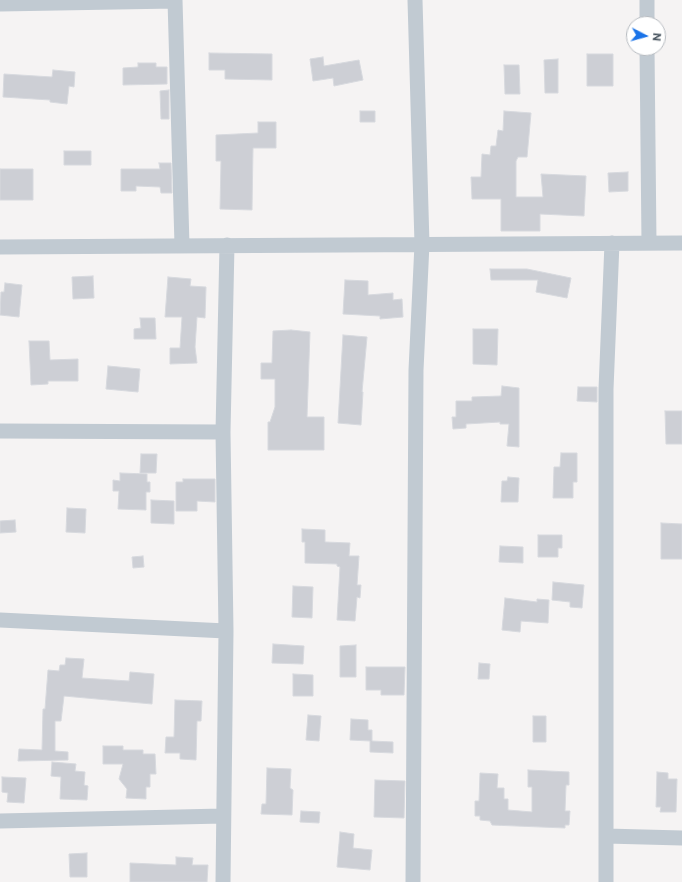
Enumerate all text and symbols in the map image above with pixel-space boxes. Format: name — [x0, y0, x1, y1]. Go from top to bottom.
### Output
north arrow — [626, 16, 666, 56]
text: N — [651, 32, 664, 42]

